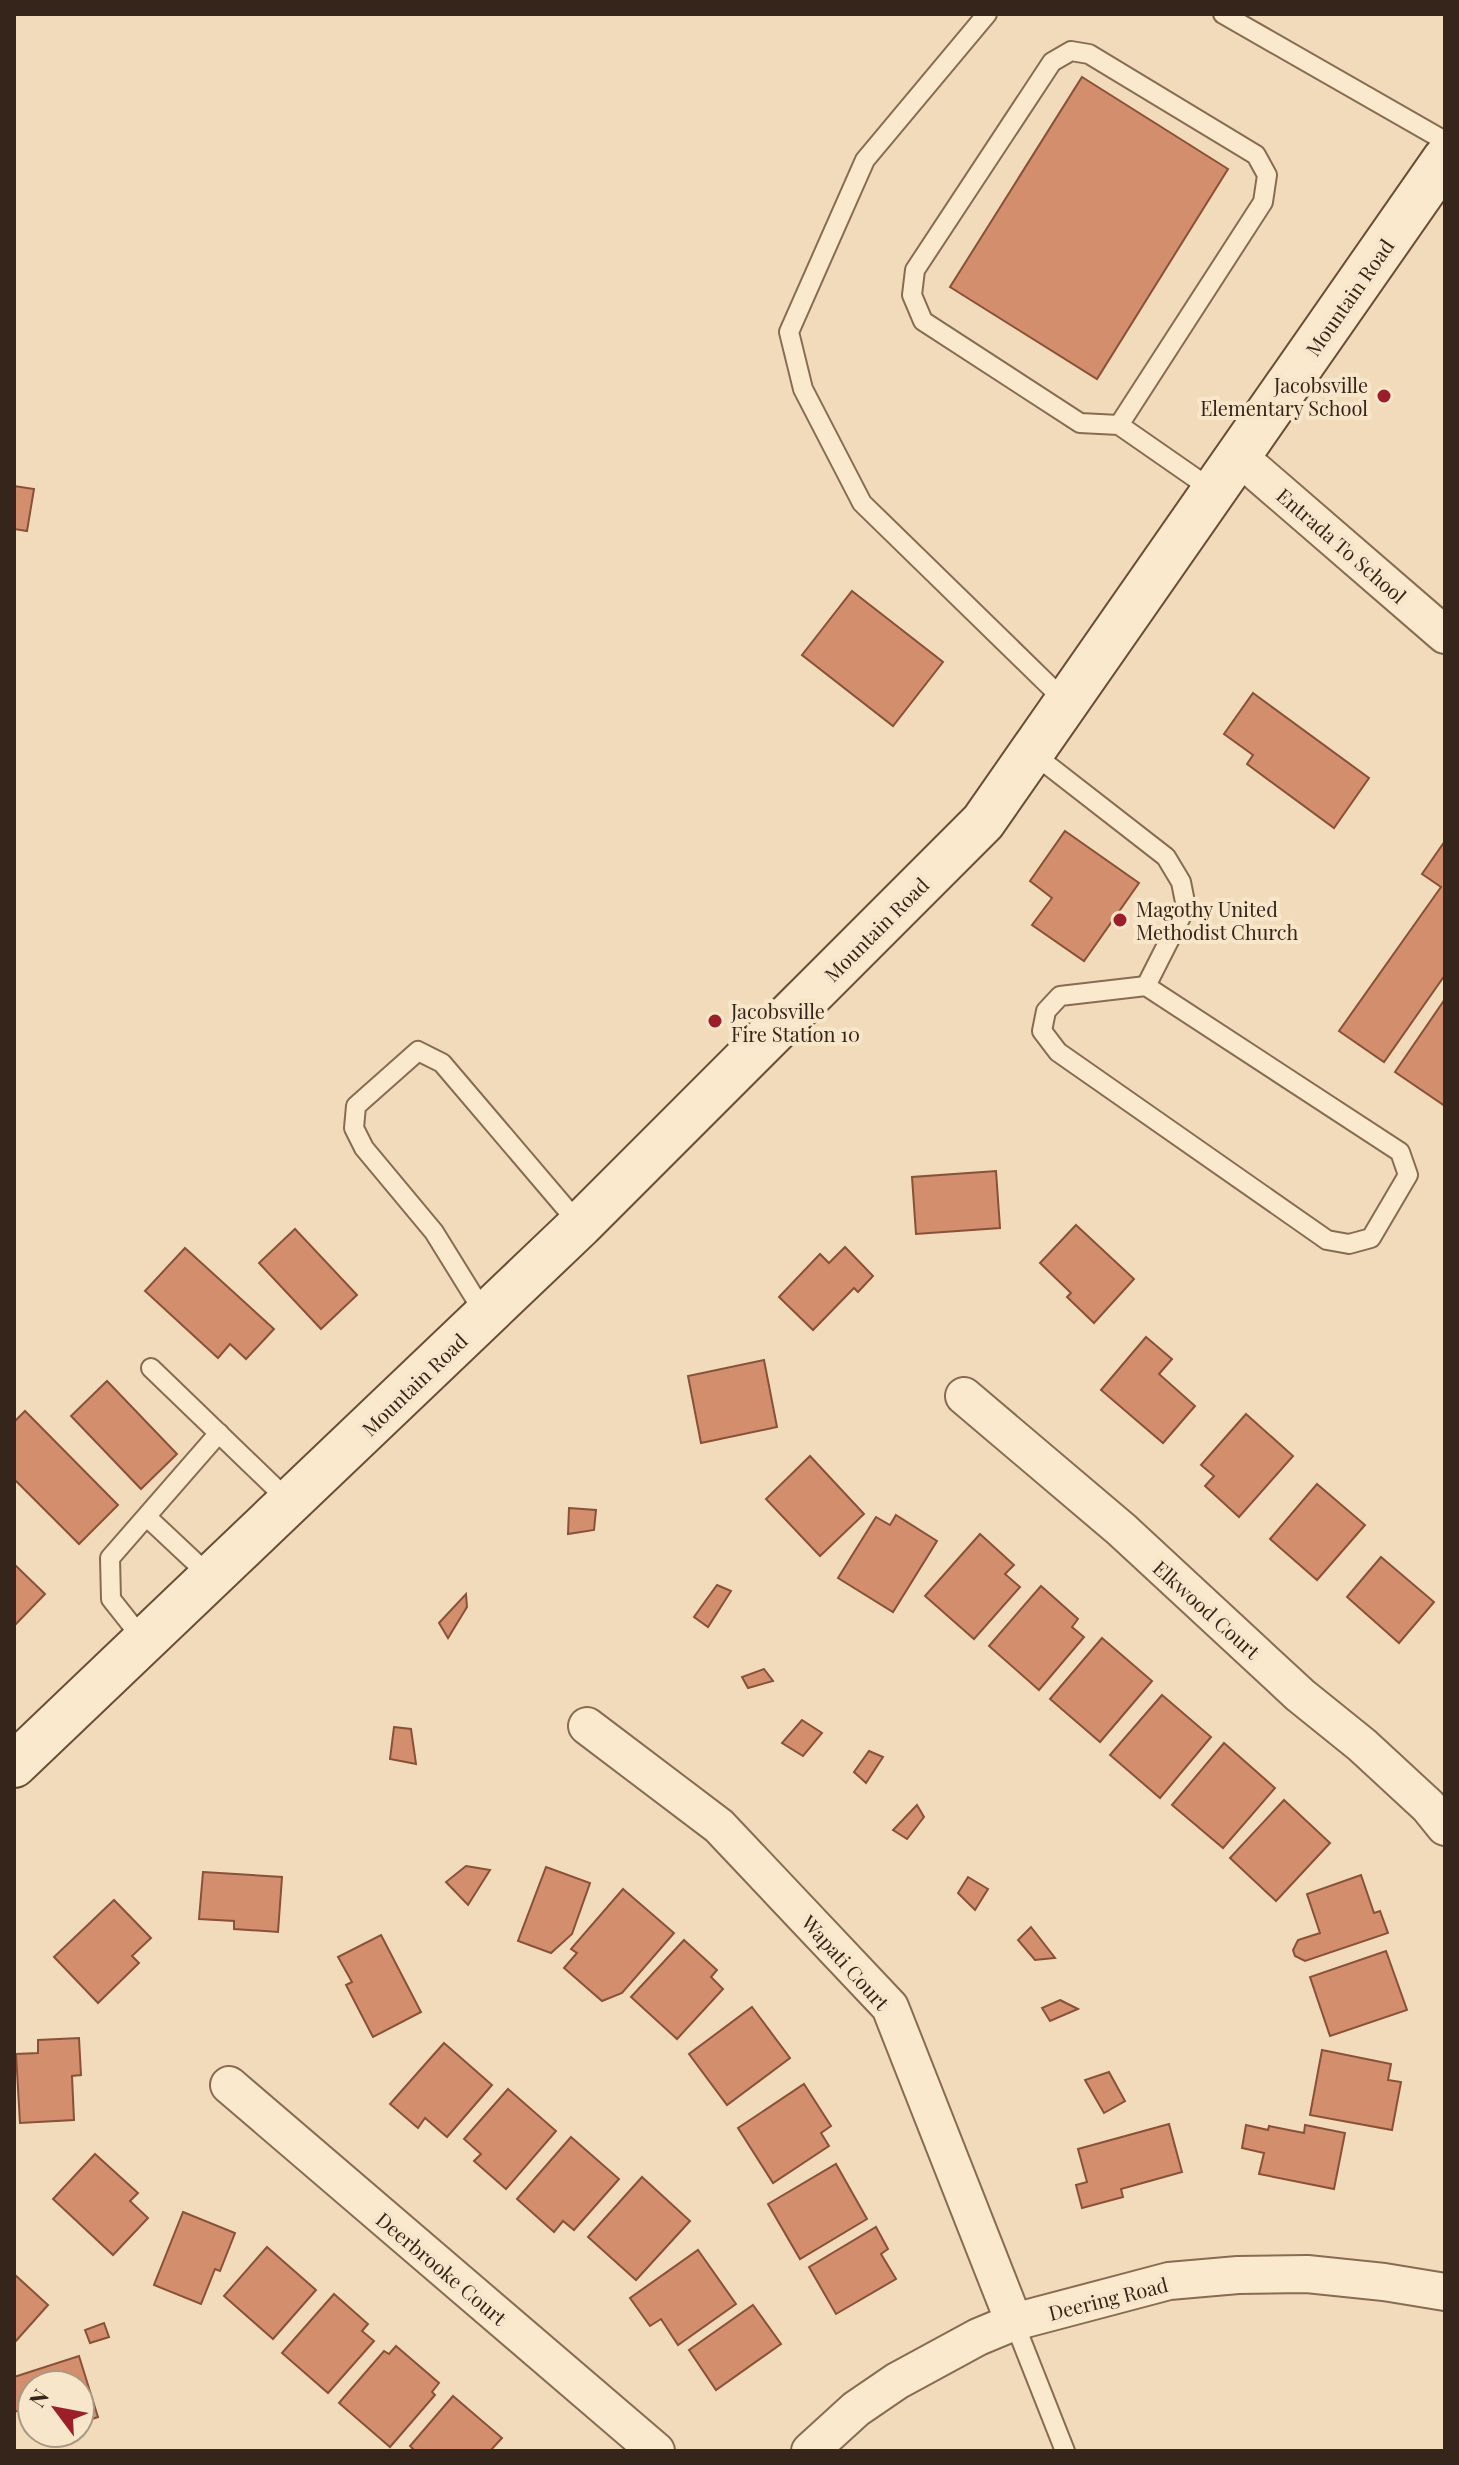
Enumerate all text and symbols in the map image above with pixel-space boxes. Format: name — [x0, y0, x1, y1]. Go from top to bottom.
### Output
street label: Mountain Road — [1299, 233, 1400, 361]
place label: Jacobsville Elementary School — [1200, 371, 1368, 421]
marker: Jacobsville Elementary School — [1375, 387, 1393, 405]
street label: Entrada To School — [1272, 481, 1413, 609]
street label: Mountain Road — [818, 871, 934, 987]
place label: Magothy United Methodist Church — [1136, 895, 1298, 945]
marker: Magothy United Methodist Church — [1111, 911, 1129, 929]
place label: Jacobsville Fire Station 10 — [730, 997, 860, 1047]
marker: Jacobsville Fire Station 10 — [706, 1012, 724, 1030]
street label: Mountain Road — [355, 1326, 473, 1441]
street label: Elkwood Court — [1148, 1554, 1267, 1665]
street label: Wapati Court — [796, 1908, 896, 2016]
street label: Deerbrooke Court — [371, 2205, 514, 2331]
street label: Deering Road — [1045, 2270, 1171, 2326]
north arrow — [16, 2369, 96, 2449]
text: N — [21, 2383, 55, 2413]

